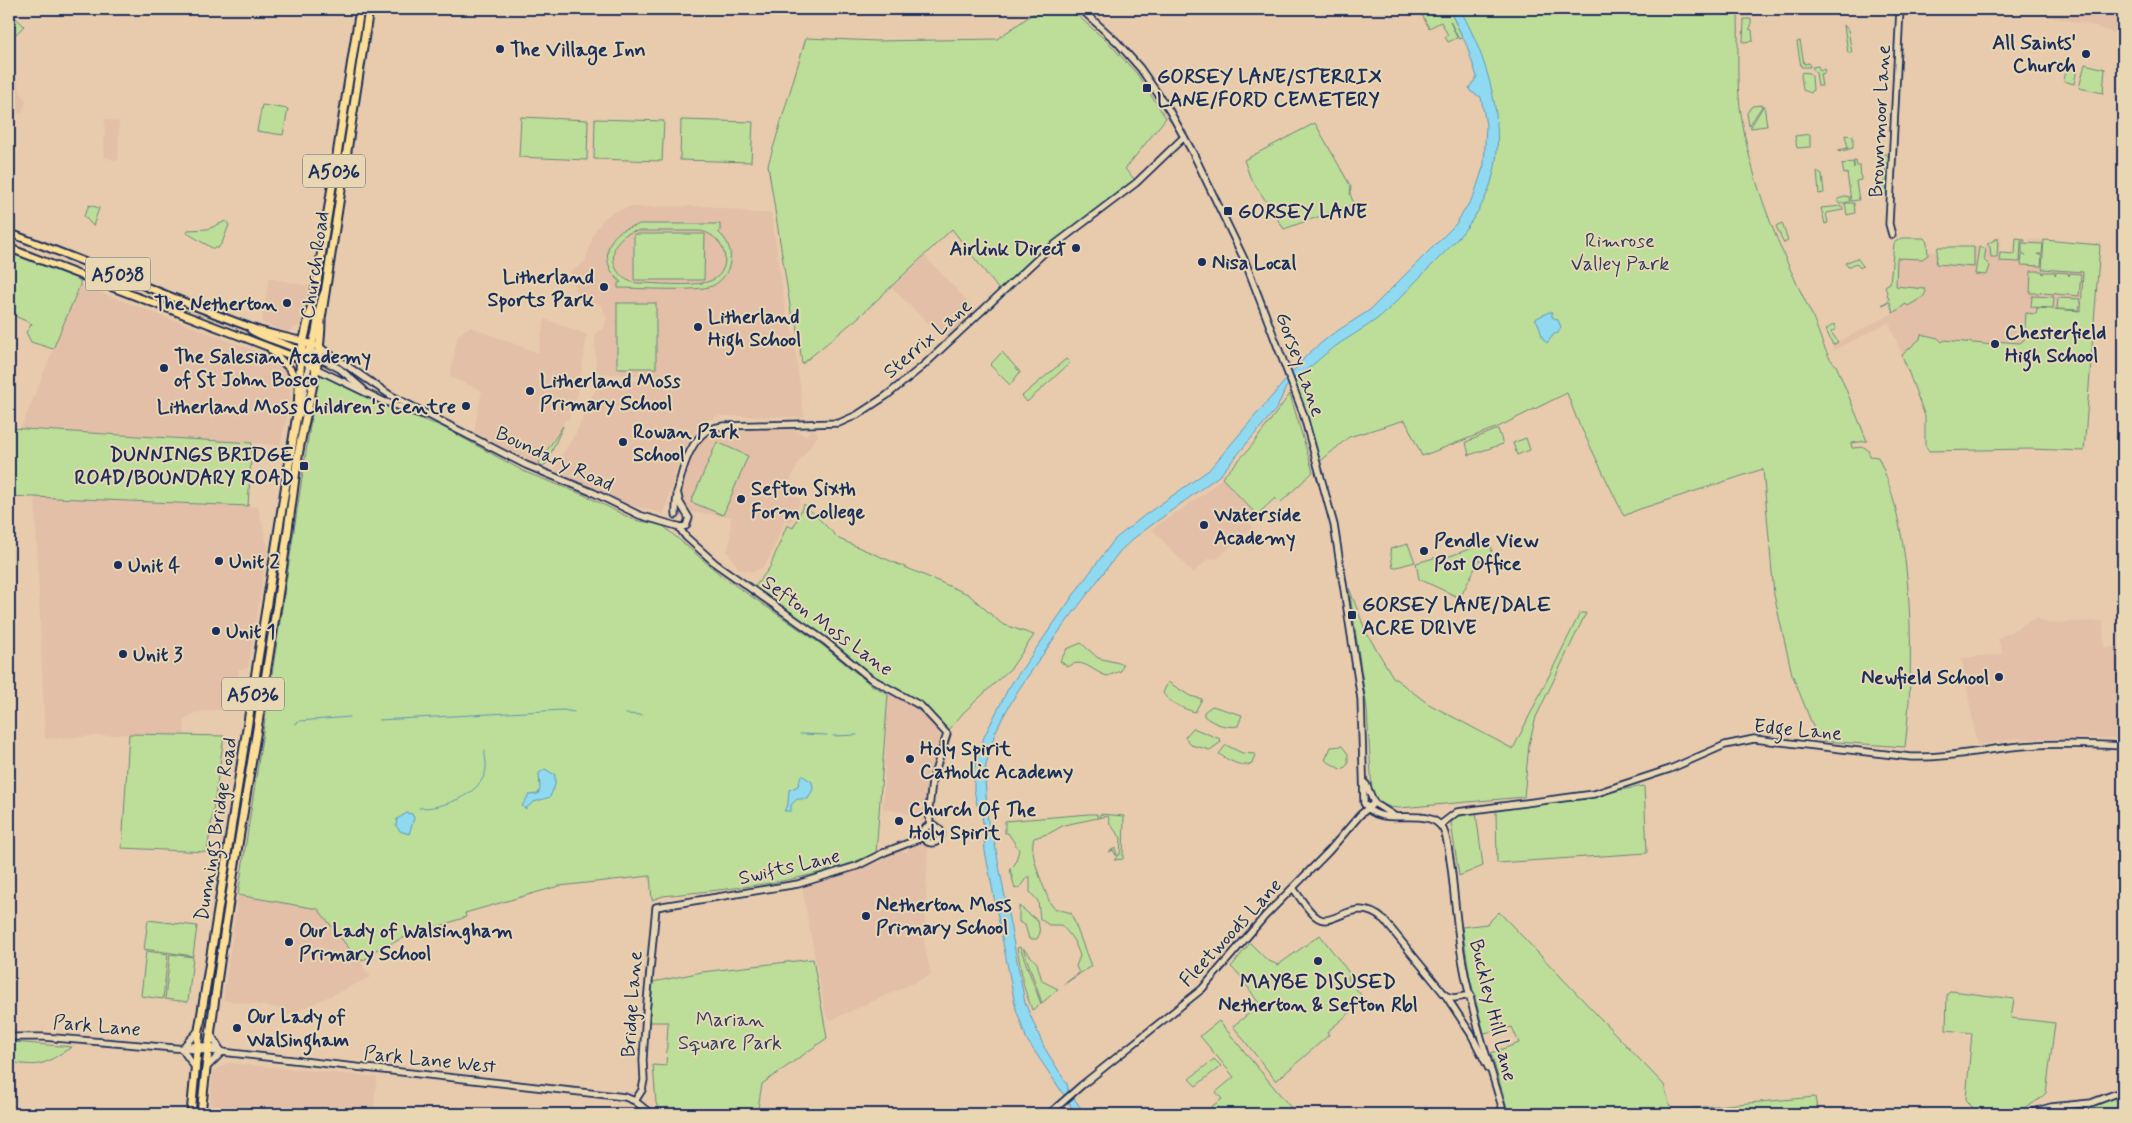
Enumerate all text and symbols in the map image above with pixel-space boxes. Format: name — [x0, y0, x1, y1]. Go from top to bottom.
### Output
place label: All Saints' Church — [1992, 30, 2076, 80]
place label: The Village Inn — [510, 37, 646, 66]
marker: The Village Inn — [494, 43, 506, 55]
street label: Brownmoor Lane — [1863, 44, 1898, 198]
marker: All Saints' Church — [2080, 48, 2092, 60]
place label: GORSEY LANE/STERRIX LANE/FORD CEMETERY — [1157, 64, 1382, 114]
marker: GORSEY LANE/STERRIX LANE/FORD CEMETERY — [1141, 82, 1153, 94]
road number: A5036 — [303, 154, 365, 188]
place label: GORSEY LANE — [1238, 199, 1368, 226]
marker: GORSEY LANE — [1222, 205, 1234, 217]
street label: Church Road — [295, 210, 336, 321]
park label: Rimrose Valley Park — [1571, 228, 1669, 278]
place label: Airlink Direct — [949, 236, 1066, 263]
marker: Airlink Direct — [1070, 242, 1082, 254]
place label: Nisa Local — [1212, 250, 1297, 277]
marker: Nisa Local — [1196, 256, 1208, 268]
road number: A5038 — [86, 258, 150, 290]
place label: Litherland Sports Park — [487, 264, 595, 314]
marker: Litherland Sports Park — [598, 281, 610, 293]
place label: The Netherton — [154, 291, 277, 318]
street label: Sterrix Lane — [878, 293, 978, 385]
marker: The Netherton — [281, 297, 293, 309]
place label: Litherland High School — [708, 304, 801, 356]
street label: Gorsey Lane — [1268, 308, 1331, 421]
place label: Chesterfield High School — [2005, 320, 2106, 372]
marker: Litherland High School — [692, 321, 704, 333]
marker: Chesterfield High School — [1989, 338, 2001, 350]
place label: The Salesian Academy of St John Bosco — [174, 344, 371, 394]
marker: The Salesian Academy of St John Bosco — [158, 362, 170, 374]
place label: Litherland Moss Primary School — [540, 368, 681, 418]
marker: Litherland Moss Primary School — [524, 385, 536, 397]
place label: Litherland Moss Children's Centre — [157, 394, 456, 421]
marker: Litherland Moss Children's Centre — [460, 400, 472, 412]
place label: Rowan Park School — [633, 419, 739, 469]
street label: Boundary Road — [491, 420, 618, 499]
marker: Rowan Park School — [617, 436, 629, 448]
place label: DUNNINGS BRIDGE ROAD/BOUNDARY ROAD — [74, 442, 295, 492]
marker: DUNNINGS BRIDGE ROAD/BOUNDARY ROAD — [298, 460, 310, 472]
place label: Sefton Sixth Form College — [751, 476, 865, 526]
marker: Sefton Sixth Form College — [735, 493, 747, 505]
place label: Waterside Academy — [1213, 502, 1302, 552]
marker: Waterside Academy — [1198, 519, 1210, 531]
place label: Pendle View Post Office — [1434, 528, 1539, 578]
marker: Pendle View Post Office — [1418, 545, 1430, 557]
place label: Unit 2 — [229, 549, 280, 576]
place label: Unit 4 — [128, 553, 181, 580]
marker: Unit 2 — [213, 555, 225, 567]
marker: Unit 4 — [112, 559, 124, 571]
street label: Sefton Moss Lane — [756, 569, 898, 683]
place label: GORSEY LANE/DALE ACRE DRIVE — [1362, 592, 1552, 642]
marker: GORSEY LANE/DALE ACRE DRIVE — [1346, 609, 1358, 621]
place label: Unit 1 — [226, 619, 276, 646]
marker: Unit 1 — [210, 625, 222, 637]
place label: Unit 3 — [133, 642, 184, 669]
marker: Unit 3 — [117, 648, 129, 660]
place label: Newfield School — [1861, 665, 1989, 692]
marker: Newfield School — [1993, 671, 2005, 683]
road number: A5036 — [222, 678, 284, 711]
street label: Edge Lane — [1752, 713, 1843, 750]
street label: Dunnings Bridge Road — [189, 735, 246, 923]
place label: Holy Spirit Catholic Academy — [920, 736, 1073, 786]
marker: Holy Spirit Catholic Academy — [904, 753, 916, 765]
place label: Church Of The Holy Spirit — [909, 797, 1036, 847]
marker: Church Of The Holy Spirit — [893, 815, 905, 827]
street label: Swifts Lane — [736, 843, 843, 892]
street label: Fleetwoods Lane — [1174, 873, 1289, 993]
place label: Netherton Moss Primary School — [876, 892, 1012, 942]
marker: Netherton Moss Primary School — [860, 910, 872, 922]
place label: Our Lady of Walsingham Primary School — [299, 918, 513, 968]
marker: Our Lady of Walsingham Primary School — [283, 936, 295, 948]
street label: Buckley Hill Lane — [1462, 937, 1523, 1084]
street label: Bridge Lane — [615, 950, 650, 1058]
marker: MAYBE DISUSED Netherton & Sefton Rbl — [1312, 955, 1324, 967]
place label: MAYBE DISUSED Netherton & Sefton Rbl — [1218, 969, 1418, 1019]
place label: Our Lady of Walsingham — [246, 1004, 349, 1056]
park label: Marian Square Park — [678, 1007, 782, 1057]
street label: Park Lane — [52, 1009, 142, 1044]
marker: Our Lady of Walsingham — [231, 1022, 243, 1034]
street label: Park Lane West — [362, 1040, 497, 1081]

